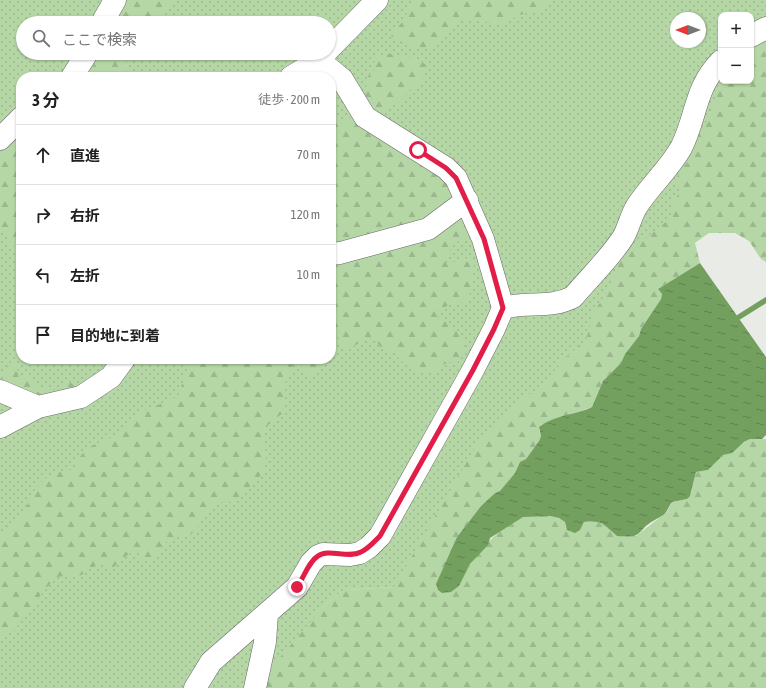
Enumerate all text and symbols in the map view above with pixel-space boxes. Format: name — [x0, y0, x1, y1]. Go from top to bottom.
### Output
north arrow — [670, 12, 706, 48]
map controls — [718, 12, 754, 84]
button: + — [718, 12, 754, 48]
search box — [16, 16, 336, 60]
icon: search — [30, 27, 52, 49]
text: ここで検索 — [62, 31, 137, 48]
button: − — [718, 48, 754, 84]
text: 3 分 — [32, 90, 59, 110]
text: 徒歩 · 200 m — [258, 92, 320, 107]
route start — [409, 141, 427, 159]
icon: ahead — [32, 144, 54, 166]
text: 直進 — [70, 147, 100, 164]
text: 70 m — [297, 147, 320, 162]
icon: right — [32, 204, 54, 226]
text: 右折 — [70, 207, 100, 224]
text: 120 m — [291, 207, 320, 222]
icon: left — [32, 264, 54, 286]
text: 左折 — [70, 267, 100, 284]
text: 10 m — [297, 267, 320, 282]
icon: arrive — [32, 324, 54, 346]
text: 目的地に到着 — [70, 327, 160, 344]
route end — [288, 578, 306, 596]

